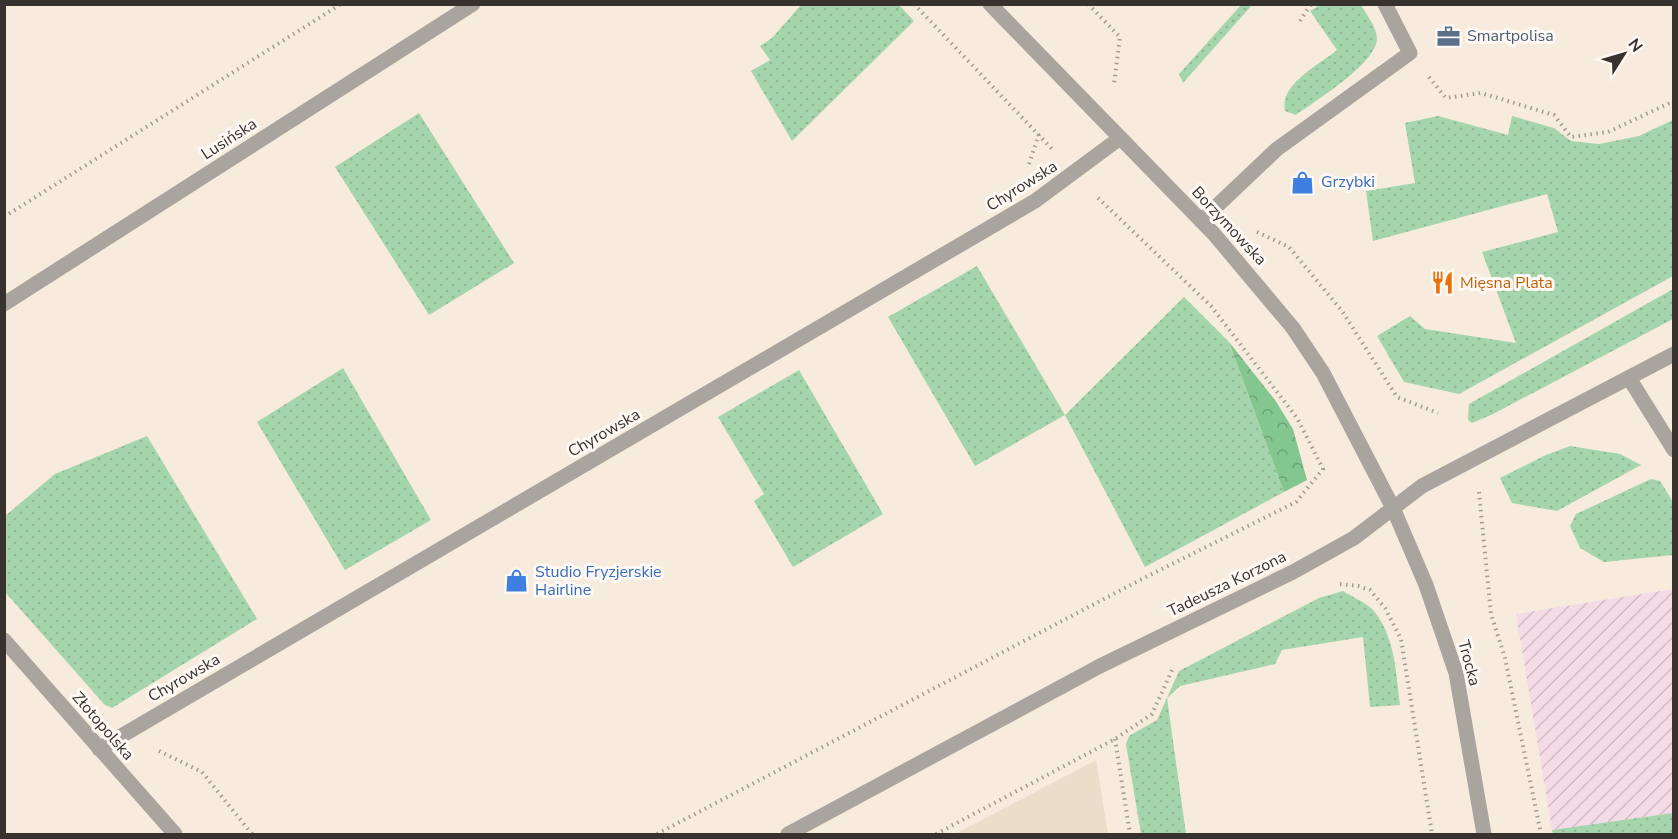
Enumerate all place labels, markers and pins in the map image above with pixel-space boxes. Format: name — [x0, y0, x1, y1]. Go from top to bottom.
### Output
office icon: Smartpolisa — [1436, 23, 1462, 49]
place label: Smartpolisa — [1467, 25, 1554, 47]
shop icon: Grzybki — [1290, 169, 1316, 195]
place label: Grzybki — [1321, 171, 1375, 193]
restaurant icon: Mięsna Plata — [1429, 270, 1455, 296]
place label: Mięsna Plata — [1460, 272, 1553, 294]
place label: Studio Fryzjerskie Hairline — [535, 561, 662, 601]
shop icon: Studio Fryzjerskie Hairline — [504, 568, 530, 594]

